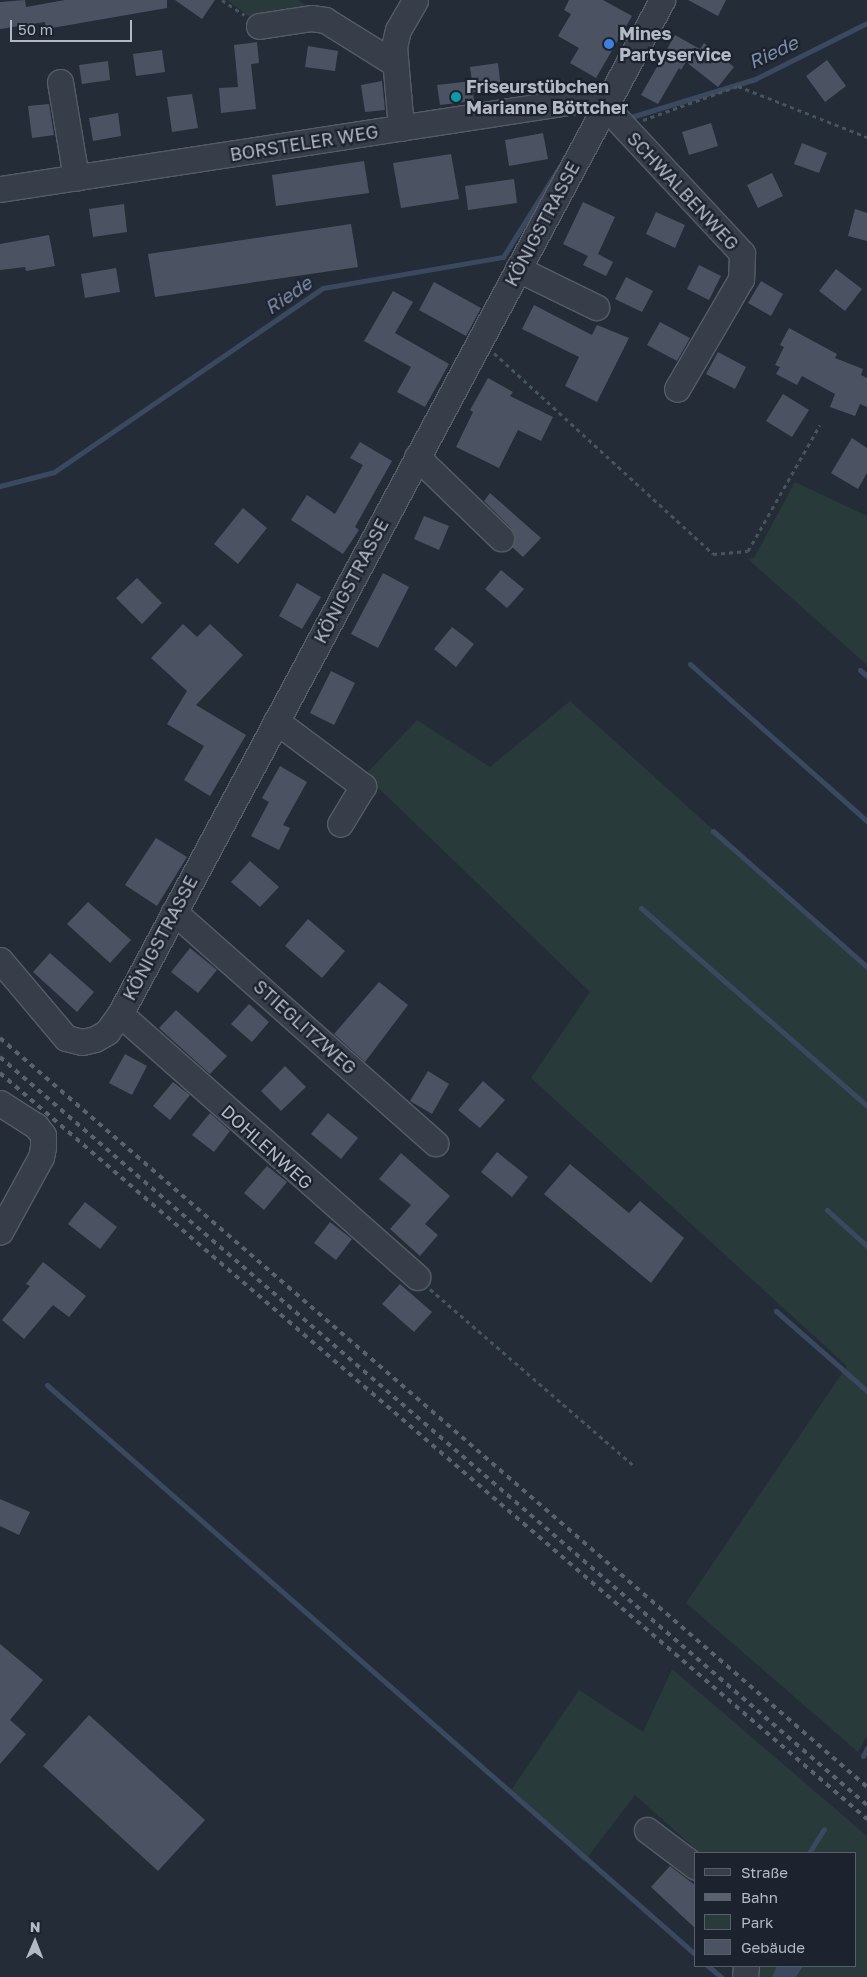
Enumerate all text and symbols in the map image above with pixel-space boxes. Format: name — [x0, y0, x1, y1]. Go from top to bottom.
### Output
scale bar — [12, 10, 135, 42]
text: 50 m — [18, 20, 53, 38]
place label: Mines Partyservice — [619, 23, 731, 66]
water label: Riede — [745, 31, 801, 73]
marker: Mines Partyservice — [603, 38, 615, 50]
place label: Friseurstübchen Marianne Böttcher — [466, 76, 628, 118]
marker: Friseurstübchen Marianne Böttcher — [450, 91, 462, 103]
street label: BORSTELER WEG — [228, 121, 380, 165]
street label: SCHWALBENWEG — [623, 127, 743, 255]
street label: KÖNIGSTRASSE — [500, 158, 584, 290]
water label: Riede — [260, 271, 316, 319]
street label: KÖNIGSTRASSE — [309, 515, 393, 647]
street label: KÖNIGSTRASSE — [118, 872, 202, 1004]
street label: STIEGLITZWEG — [249, 975, 361, 1079]
street label: DOHLENWEG — [217, 1100, 317, 1194]
legend — [694, 1852, 857, 1967]
text: Straße — [741, 1863, 788, 1881]
text: Bahn — [741, 1888, 778, 1906]
text: Park — [741, 1913, 773, 1931]
north arrow — [10, 1917, 60, 1967]
text: N — [30, 1918, 41, 1935]
text: Gebäude — [741, 1938, 805, 1956]

